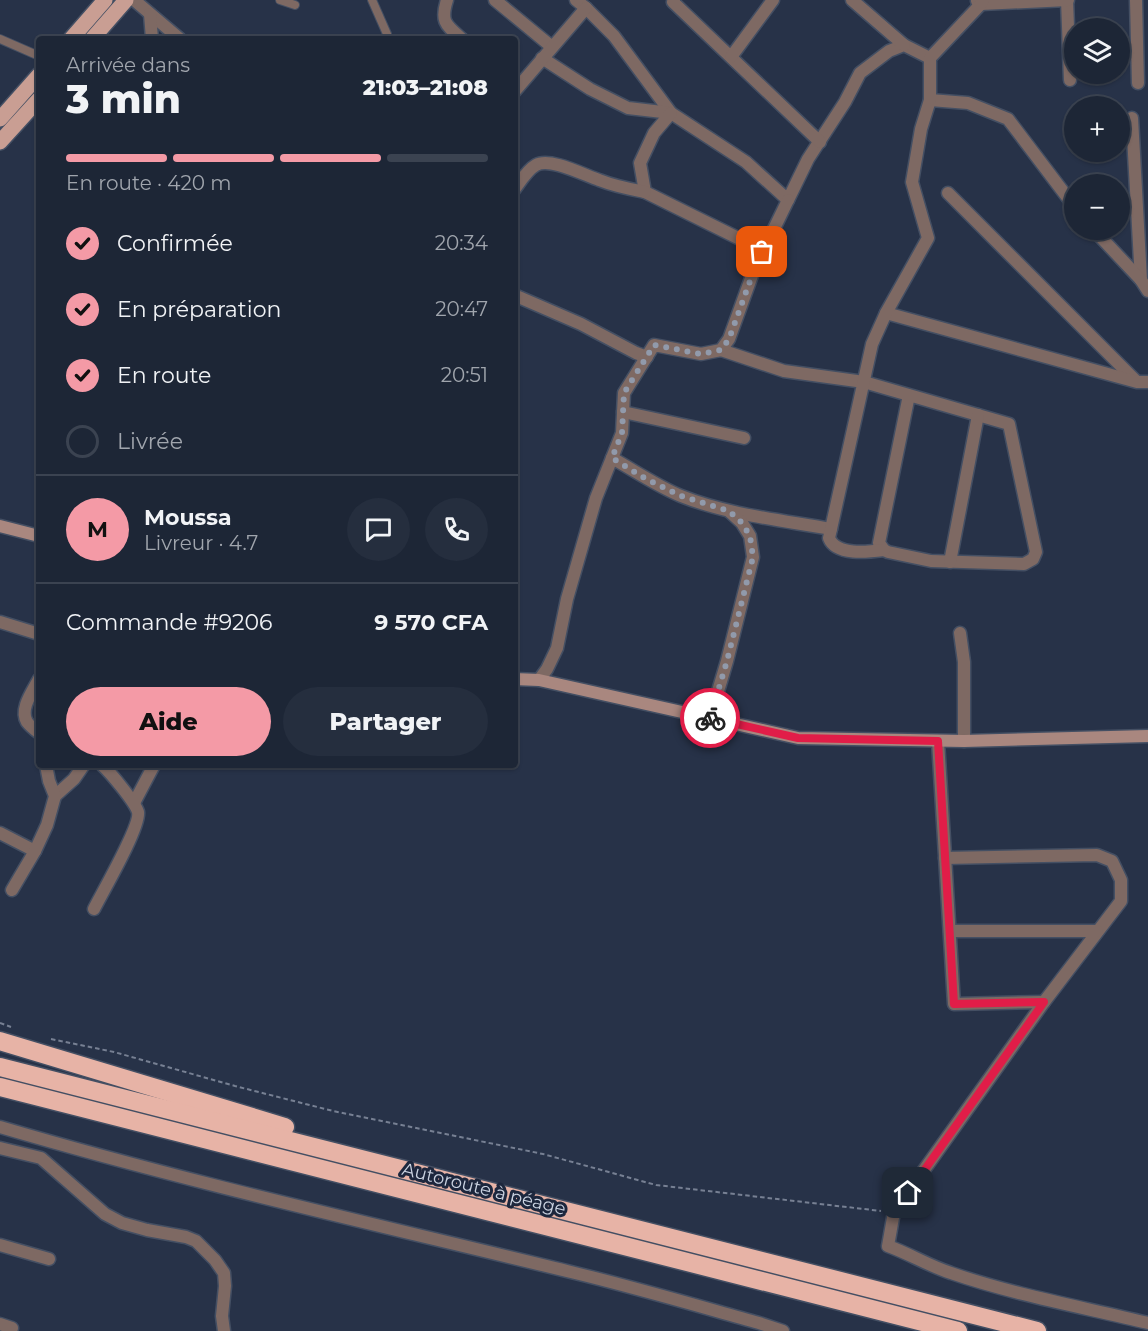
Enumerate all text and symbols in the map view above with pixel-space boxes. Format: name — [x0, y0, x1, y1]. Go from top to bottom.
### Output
map controls — [1064, 18, 1130, 240]
button: layers — [1064, 18, 1130, 84]
text: Arrivée dans — [66, 53, 190, 77]
text: 21:03–21:08 — [363, 74, 488, 101]
text: 3 min — [66, 75, 181, 123]
button: + — [1064, 96, 1130, 162]
text: En route · 420 m — [66, 171, 231, 195]
button: − — [1064, 174, 1130, 240]
pin — [736, 226, 787, 277]
icon: check — [66, 227, 99, 260]
text: Confirmée — [117, 230, 233, 257]
text: 20:34 — [435, 231, 488, 255]
icon: bag — [745, 235, 778, 268]
icon: check — [66, 293, 99, 326]
text: En préparation — [117, 296, 281, 323]
text: 20:47 — [435, 297, 488, 321]
icon: check — [66, 359, 99, 392]
text: En route — [117, 362, 211, 389]
text: 20:51 — [441, 363, 488, 387]
text: Livrée — [117, 428, 183, 455]
button: chat — [347, 498, 410, 561]
button: phone — [425, 498, 488, 561]
text: Moussa — [144, 504, 231, 531]
text: M — [87, 516, 108, 543]
text: Livreur · 4.7 — [144, 531, 258, 555]
text: Commande #9206 — [66, 609, 273, 636]
text: 9 570 CFA — [374, 609, 488, 636]
button: Aide — [66, 687, 271, 756]
button: Partager — [283, 687, 488, 756]
courier — [680, 688, 740, 748]
icon: bike — [694, 702, 727, 735]
street label: Autoroute à péage — [400, 1158, 568, 1220]
pin — [882, 1167, 933, 1218]
icon: home — [891, 1176, 924, 1209]

